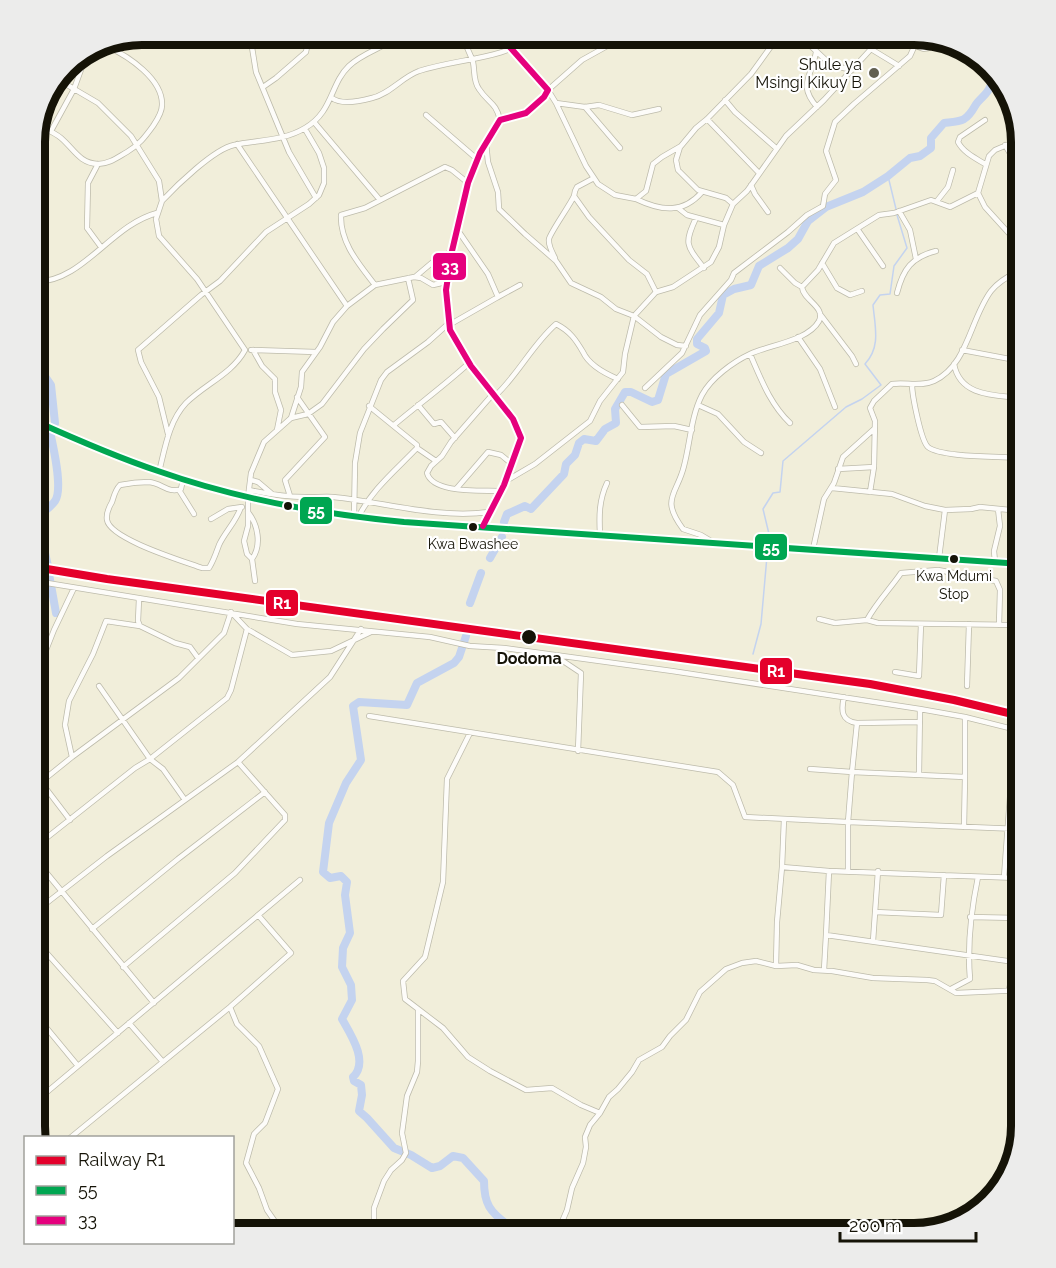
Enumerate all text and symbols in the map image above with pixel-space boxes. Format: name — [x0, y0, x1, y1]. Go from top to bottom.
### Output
place label: Shule ya Msingi Kikuy B — [755, 55, 862, 92]
marker: Shule ya Msingi Kikuy B — [867, 66, 881, 80]
line badge: 33 — [432, 252, 467, 281]
text: 33 — [441, 258, 459, 277]
line badge: 55 — [299, 496, 333, 525]
unlabelled marker — [282, 500, 294, 512]
text: 55 — [307, 501, 325, 520]
marker: Kwa Bwashee — [467, 521, 479, 533]
line badge: 55 — [754, 533, 788, 561]
place label: Kwa Bwashee — [428, 536, 518, 552]
text: 55 — [762, 538, 780, 557]
marker: Kwa Mdumi Stop — [948, 553, 960, 565]
place label: Kwa Mdumi Stop — [916, 568, 992, 602]
line badge: R1 — [265, 589, 299, 617]
text: R1 — [273, 594, 291, 613]
marker: Dodoma — [520, 628, 538, 646]
place label: Dodoma — [496, 649, 562, 668]
line badge: R1 — [759, 657, 793, 685]
text: R1 — [767, 662, 785, 681]
legend — [24, 1136, 234, 1244]
text: Railway R1 — [78, 1149, 165, 1170]
text: 55 — [78, 1179, 98, 1200]
scale bar — [840, 1205, 976, 1243]
text: 33 — [78, 1209, 97, 1230]
text: 200 m — [849, 1215, 902, 1236]

